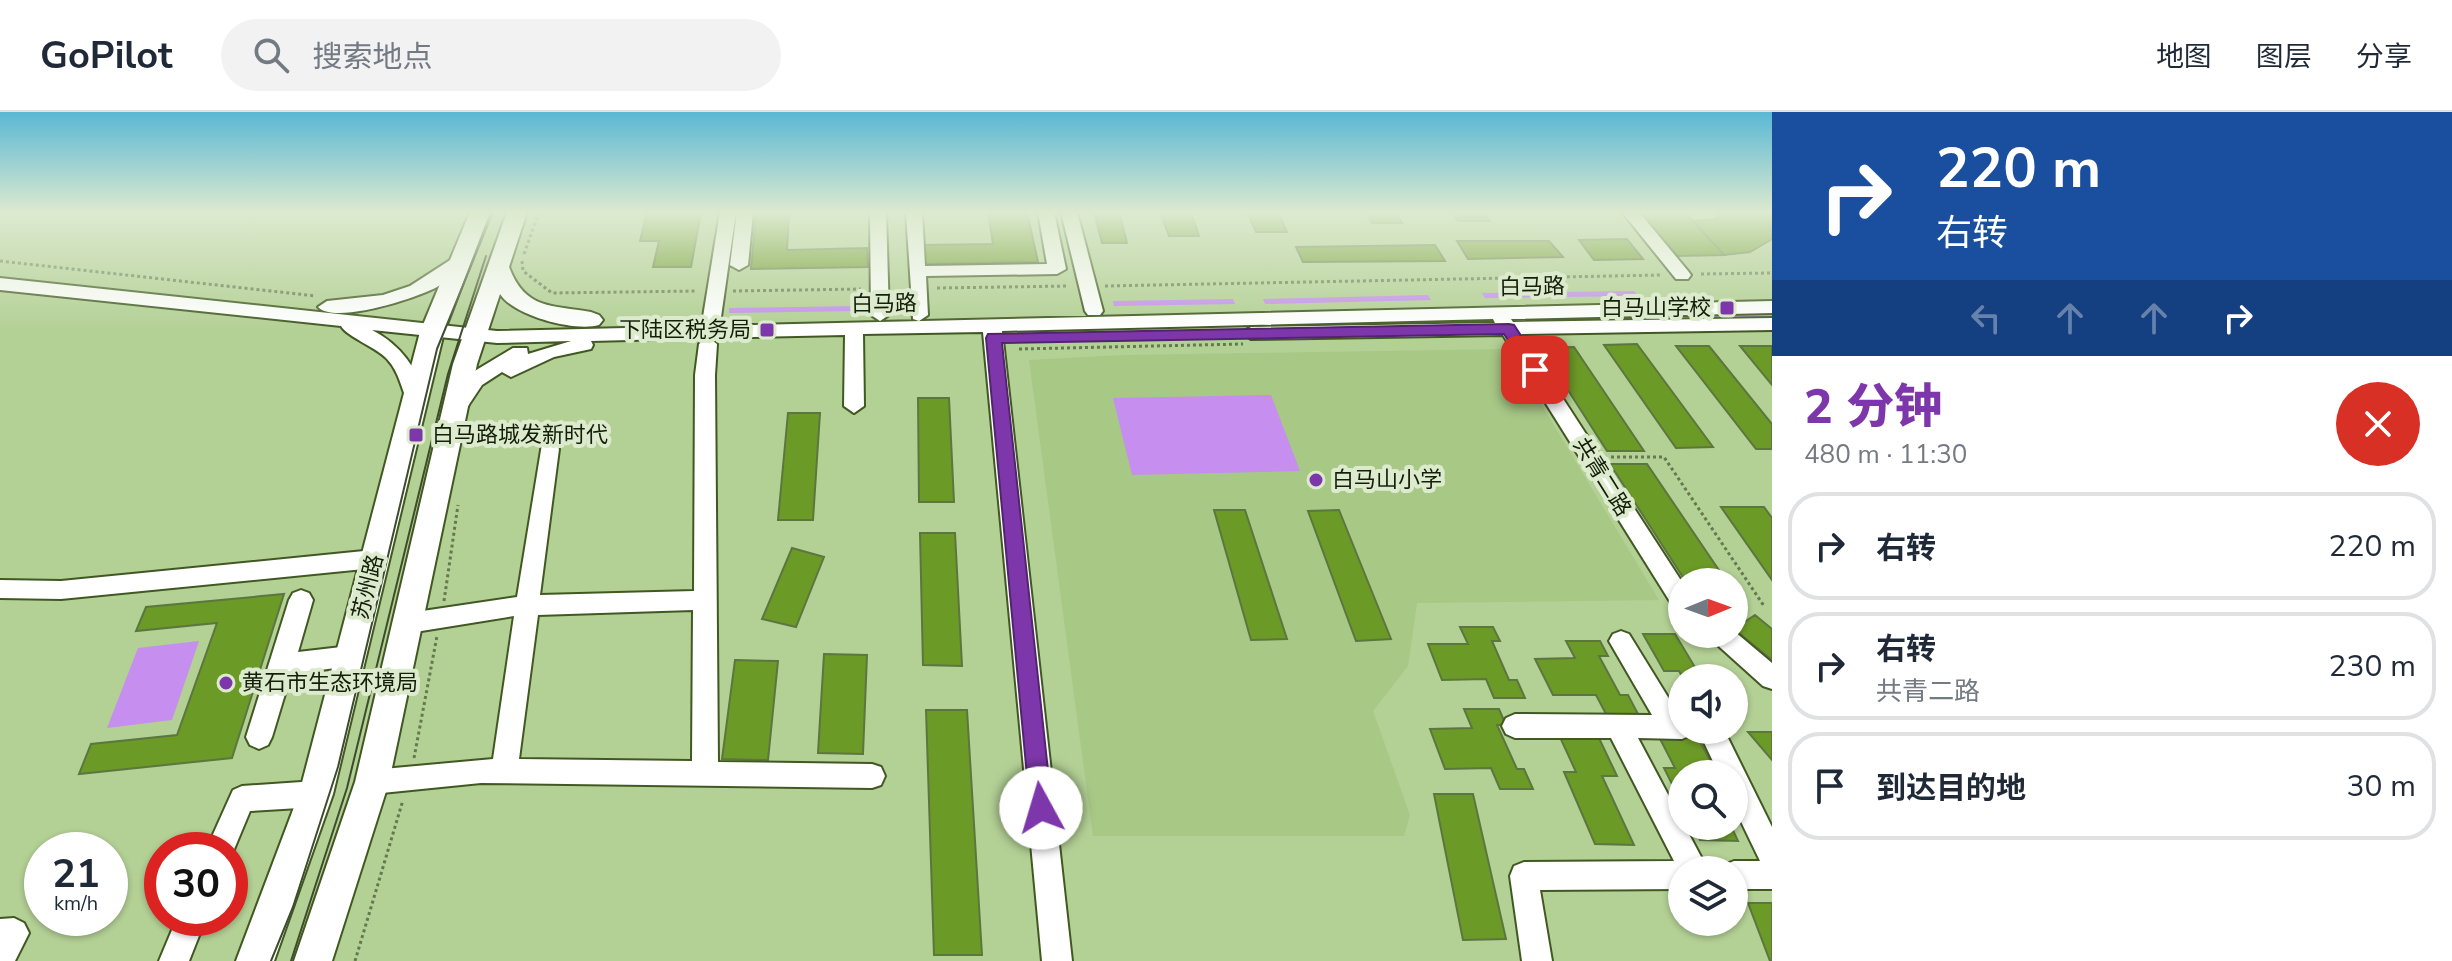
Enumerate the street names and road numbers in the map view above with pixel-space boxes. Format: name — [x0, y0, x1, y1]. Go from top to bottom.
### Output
street label: 白马路 — [1499, 271, 1565, 303]
street label: 白马路 — [851, 288, 917, 320]
street label: 共青二路 — [1566, 432, 1638, 522]
street label: 苏州路 — [345, 551, 391, 623]

